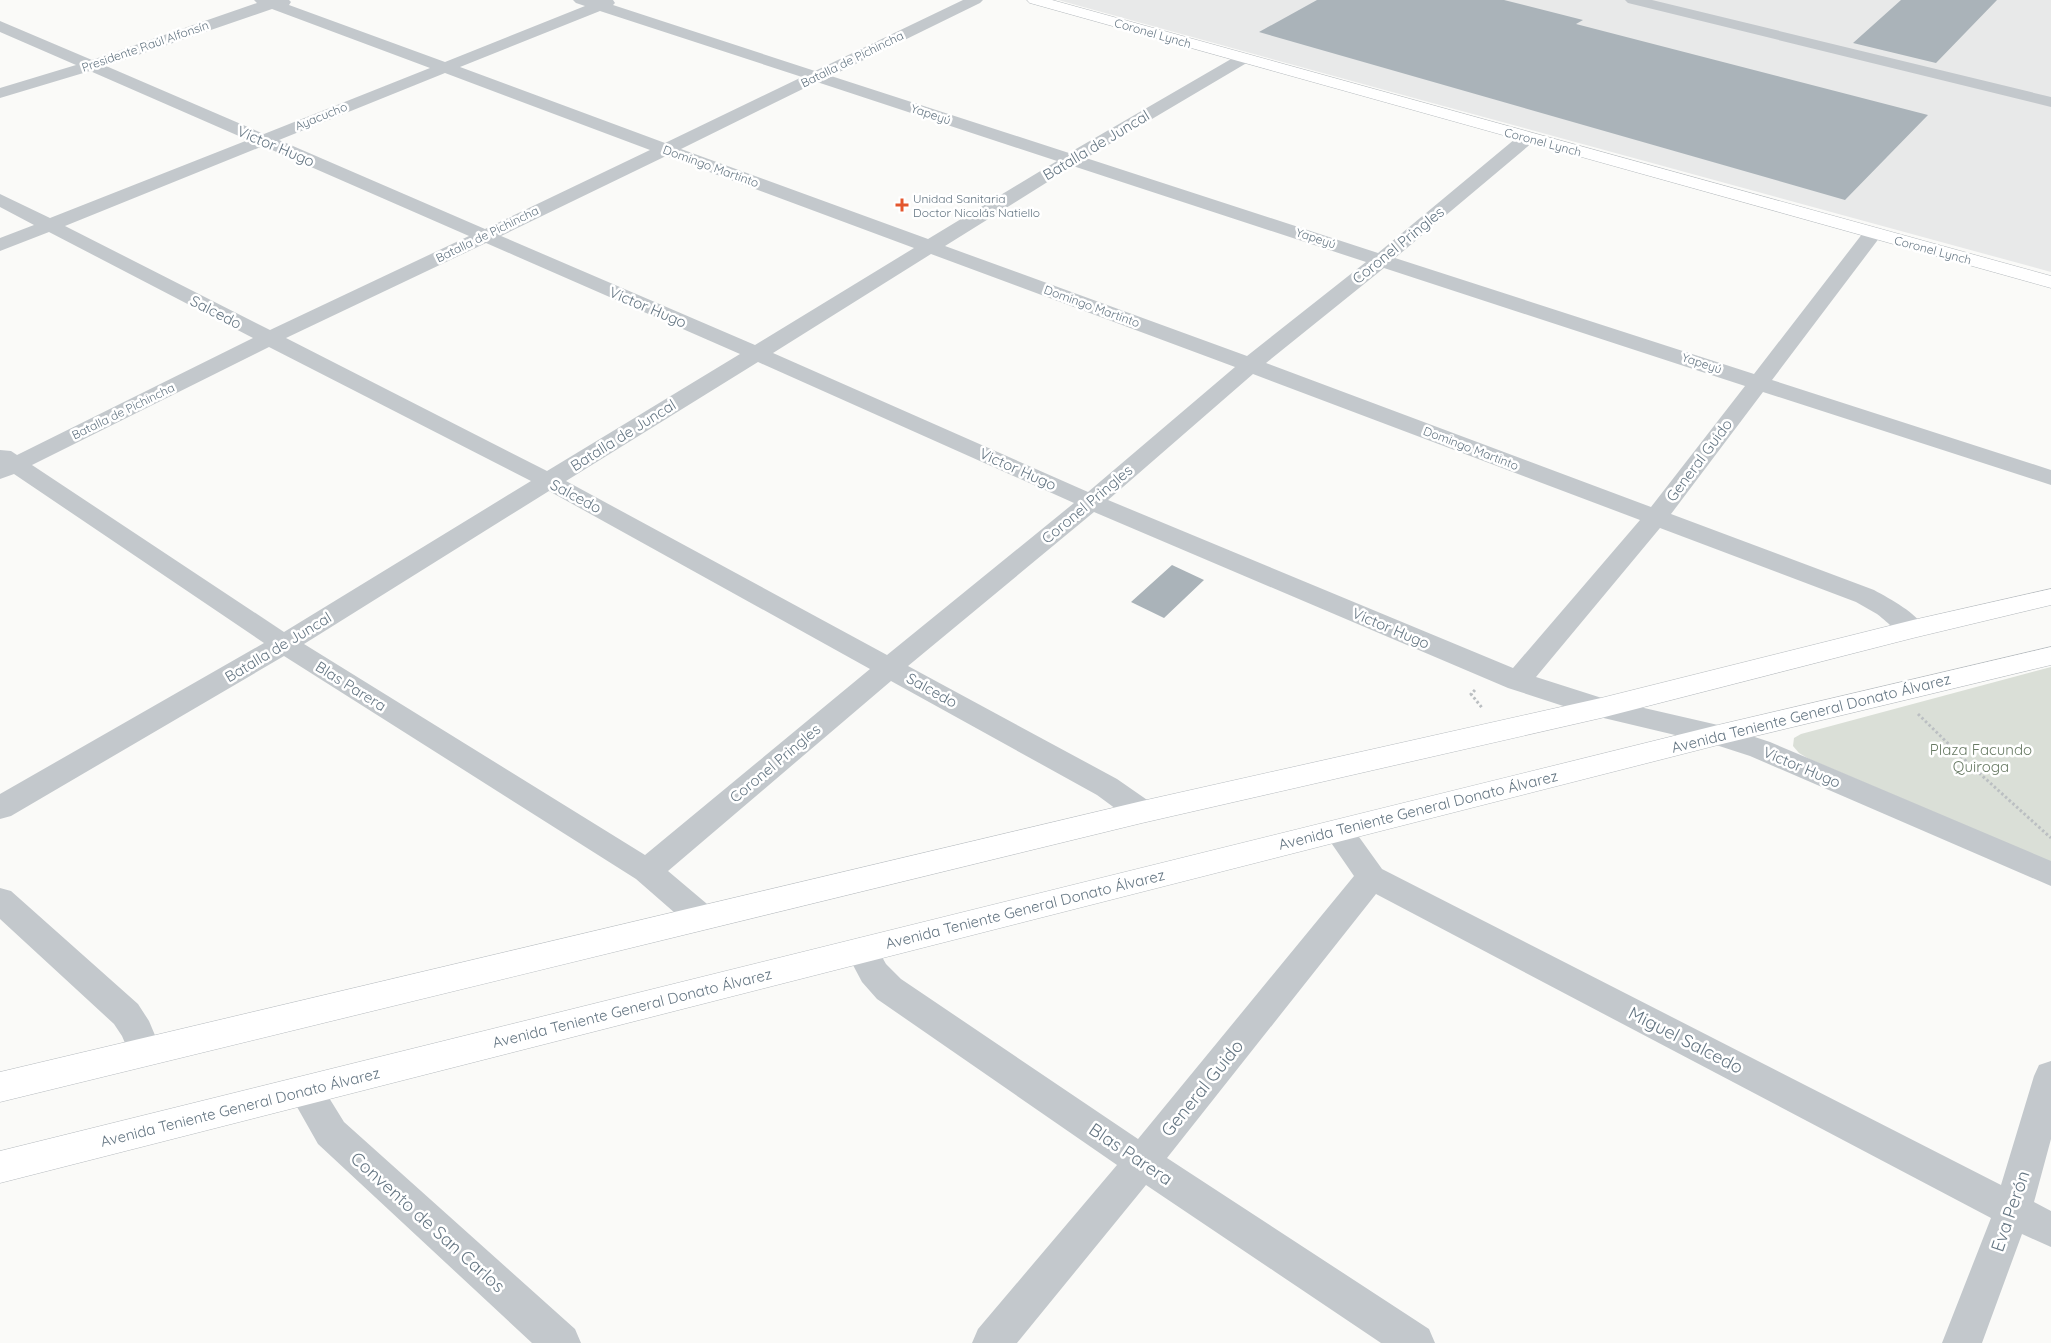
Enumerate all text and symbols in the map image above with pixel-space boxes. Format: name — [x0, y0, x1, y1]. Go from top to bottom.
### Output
street label: Coronel Lynch — [1113, 15, 1193, 51]
street label: Presidente Raúl Alfonsín — [80, 17, 210, 75]
street label: Batalla de Pichincha — [798, 28, 906, 90]
street label: Ayacucho — [293, 99, 349, 133]
street label: Yapeyú — [909, 100, 953, 128]
street label: Batalla de Juncal — [1039, 106, 1153, 184]
street label: Victor Hugo — [234, 121, 318, 171]
street label: Coronel Lynch — [1503, 124, 1583, 160]
street label: Domingo Martinto — [661, 142, 761, 190]
place label: Unidad Sanitaria Doctor Nicolás Natiello — [913, 191, 1040, 220]
marker: Unidad Sanitaria Doctor Nicolás Natiello — [895, 198, 909, 212]
street label: Coronel Pringles — [1348, 202, 1448, 288]
street label: Batalla de Pichincha — [433, 203, 541, 265]
street label: Yapeyú — [1294, 224, 1338, 252]
street label: Coronel Lynch — [1893, 232, 1973, 268]
street label: Victor Hugo — [606, 282, 690, 332]
street label: Domingo Martinto — [1042, 282, 1142, 330]
street label: Salcedo — [187, 291, 245, 333]
street label: Yapeyú — [1680, 349, 1724, 377]
street label: Batalla de Pichincha — [69, 380, 177, 442]
street label: Batalla de Juncal — [567, 395, 679, 475]
street label: General Guido — [1662, 415, 1736, 505]
street label: Domingo Martinto — [1421, 423, 1521, 473]
street label: Victor Hugo — [977, 444, 1059, 494]
street label: Coronel Pringles — [1038, 460, 1136, 548]
street label: Salcedo — [547, 475, 605, 517]
street label: Victor Hugo — [1349, 603, 1433, 653]
street label: Batalla de Juncal — [221, 608, 335, 686]
street label: Blas Parera — [312, 657, 390, 715]
street label: Salcedo — [903, 668, 961, 712]
street label: Avenida Teniente General Donato Álvarez — [1669, 669, 1953, 757]
street label: Coronel Pringles — [726, 719, 824, 807]
park label: Plaza Facundo Quiroga — [1930, 740, 2032, 776]
street label: Victor Hugo — [1760, 742, 1844, 792]
street label: Avenida Teniente General Donato Álvarez — [1276, 766, 1560, 854]
street label: Avenida Teniente General Donato Álvarez — [883, 865, 1167, 953]
street label: Avenida Teniente General Donato Álvarez — [490, 964, 774, 1052]
street label: Miguel Salcedo — [1625, 1001, 1747, 1079]
street label: General Guido — [1156, 1035, 1248, 1141]
street label: Avenida Teniente General Donato Álvarez — [98, 1063, 382, 1151]
street label: Blas Parera — [1085, 1118, 1177, 1190]
street label: Convento de San Carlos — [346, 1147, 510, 1297]
street label: Eva Perón — [1985, 1167, 2035, 1255]

